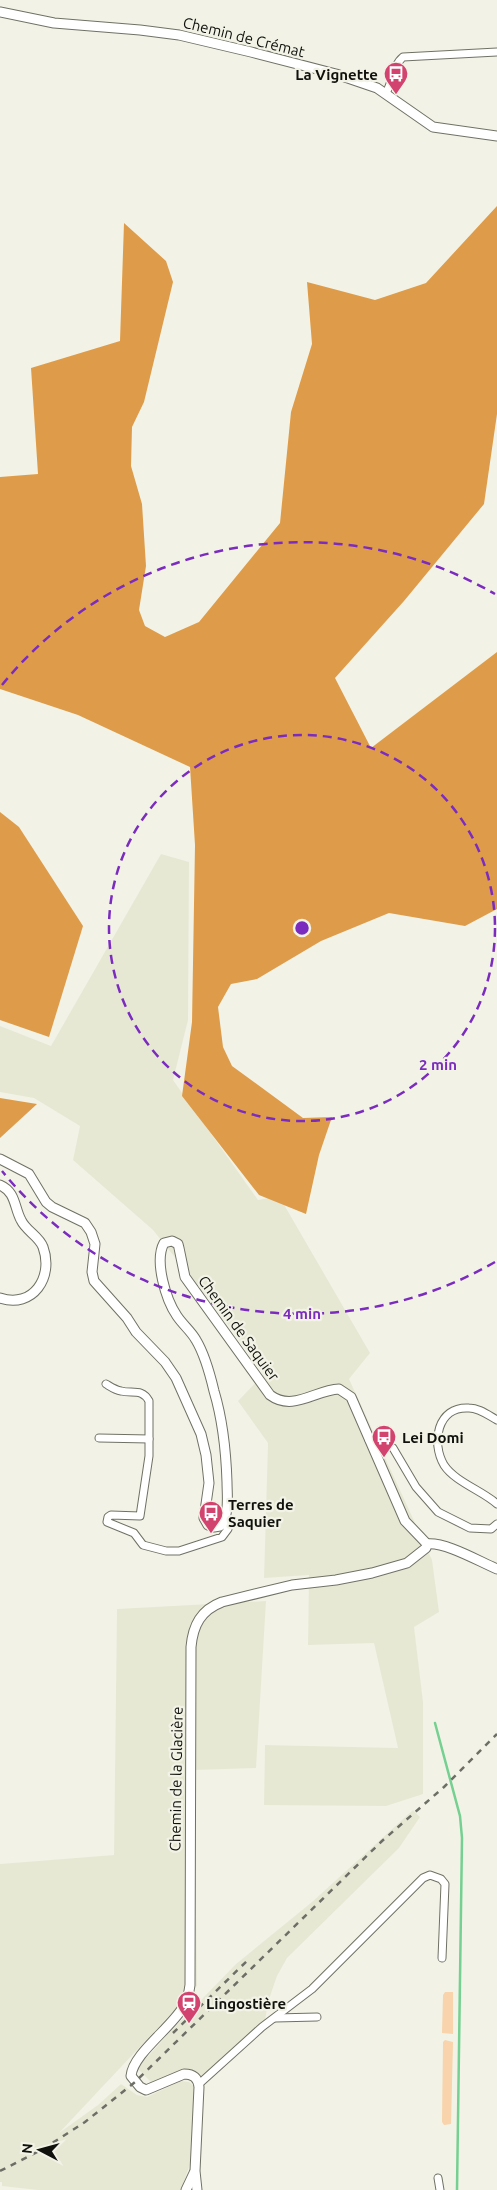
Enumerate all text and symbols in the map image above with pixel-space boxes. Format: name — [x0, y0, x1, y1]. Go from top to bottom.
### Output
street label: Chemin de Crémat — [181, 14, 307, 60]
bus stop icon: La Vignette — [383, 61, 409, 95]
place label: La Vignette — [295, 66, 378, 83]
centre of rings — [293, 919, 311, 937]
text: 2 min — [419, 1056, 457, 1073]
street label: Chemin de Saquier — [195, 1272, 283, 1384]
text: 4 min — [283, 1305, 321, 1322]
bus stop icon: Lei Domi — [371, 1424, 397, 1458]
place label: Lei Domi — [402, 1429, 464, 1446]
place label: Terres de Saquier — [228, 1496, 294, 1530]
bus stop icon: Terres de Saquier — [198, 1500, 224, 1534]
street label: Chemin de la Glacière — [166, 1707, 186, 1851]
station icon: Lingostière — [176, 1990, 202, 2024]
place label: Lingostière — [206, 1995, 286, 2012]
north arrow — [15, 2125, 65, 2175]
text: N — [19, 2143, 36, 2155]

